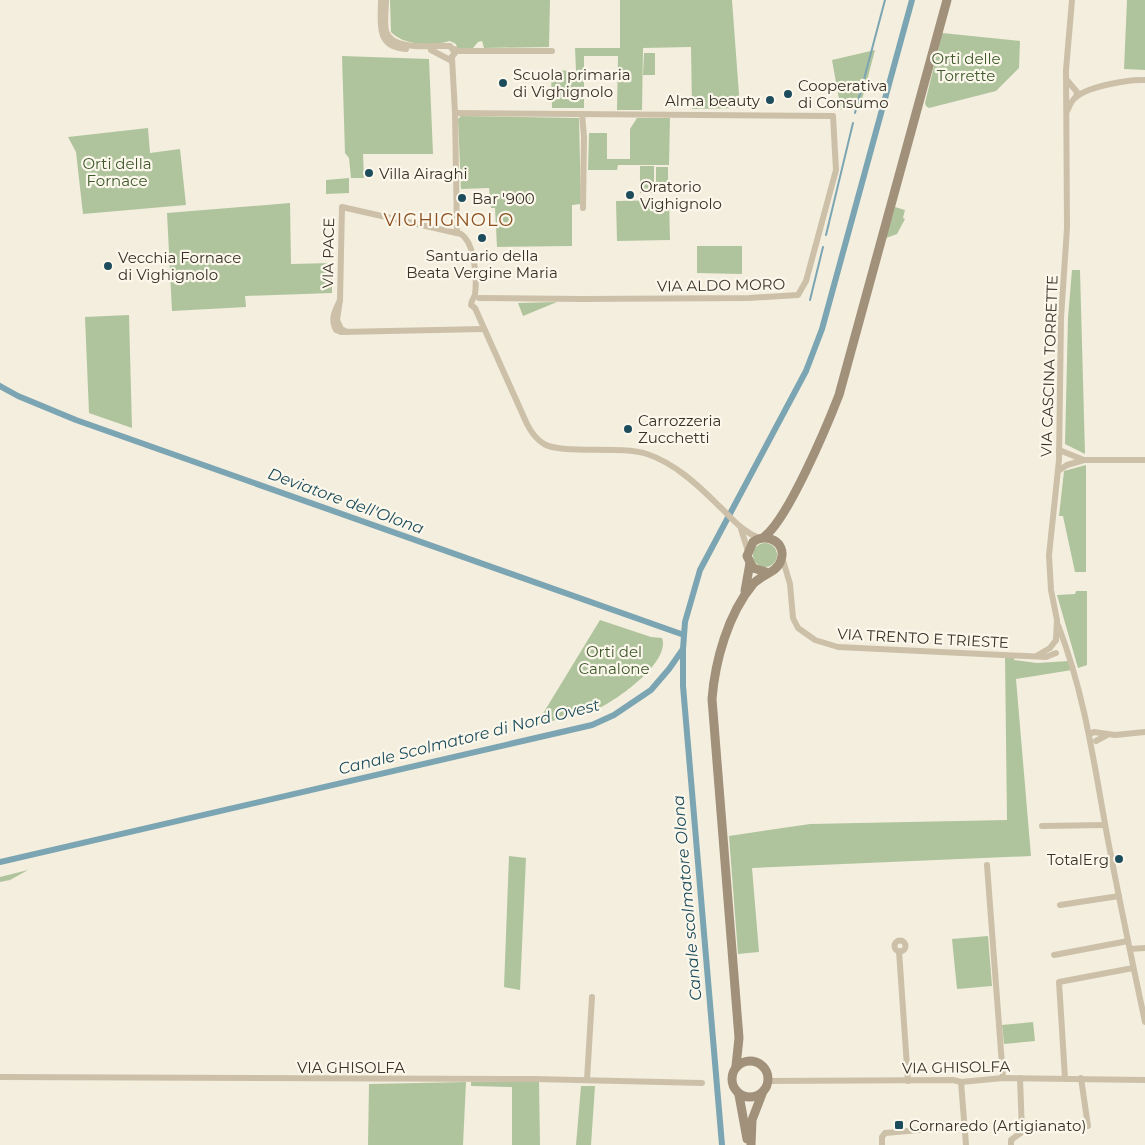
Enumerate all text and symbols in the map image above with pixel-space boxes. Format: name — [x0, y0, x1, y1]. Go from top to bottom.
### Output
park label: Orti delle Torrette — [931, 49, 1001, 85]
place label: Scuola primaria di Vighignolo — [513, 65, 631, 101]
place label: Cooperativa di Consumo — [798, 76, 889, 112]
marker: Scuola primaria di Vighignolo — [497, 77, 509, 89]
marker: Cooperativa di Consumo — [782, 88, 794, 100]
place label: Alma beauty — [665, 91, 761, 110]
marker: Alma beauty — [764, 94, 776, 106]
park label: Orti della Fornace — [82, 154, 152, 190]
place label: Villa Airaghi — [379, 164, 468, 183]
marker: Villa Airaghi — [363, 167, 375, 179]
place label: Oratorio Vighignolo — [640, 177, 722, 213]
place label: Bar '900 — [472, 189, 535, 208]
marker: Oratorio Vighignolo — [624, 189, 636, 201]
marker: Bar '900 — [456, 192, 468, 204]
district label: VIGHIGNOLO — [384, 209, 514, 231]
street label: VIA PACE — [318, 217, 338, 289]
marker: Santuario della Beata Vergine Maria — [476, 232, 488, 244]
place label: Santuario della Beata Vergine Maria — [406, 246, 558, 282]
place label: Vecchia Fornace di Vighignolo — [118, 248, 241, 284]
marker: Vecchia Fornace di Vighignolo — [102, 260, 114, 272]
street label: VIA ALDO MORO — [657, 274, 785, 296]
street label: VIA CASCINA TORRETTE — [1036, 275, 1062, 457]
place label: Carrozzeria Zucchetti — [638, 411, 721, 447]
marker: Carrozzeria Zucchetti — [622, 423, 634, 435]
water label: Deviatore dell'Olona — [265, 464, 427, 538]
street label: VIA TRENTO E TRIESTE — [837, 624, 1009, 652]
park label: Orti del Canalone — [579, 642, 650, 678]
water label: Canale Scolmatore di Nord Ovest — [336, 695, 602, 779]
water label: Canale scolmatore Olona — [669, 794, 705, 1002]
place label: TotalErg — [1047, 850, 1109, 869]
marker: TotalErg — [1113, 853, 1125, 865]
street label: VIA GHISOLFA — [902, 1057, 1010, 1077]
street label: VIA GHISOLFA — [297, 1058, 405, 1077]
place label: Cornaredo (Artigianato) — [909, 1116, 1086, 1135]
marker: Cornaredo (Artigianato) — [893, 1119, 905, 1131]

